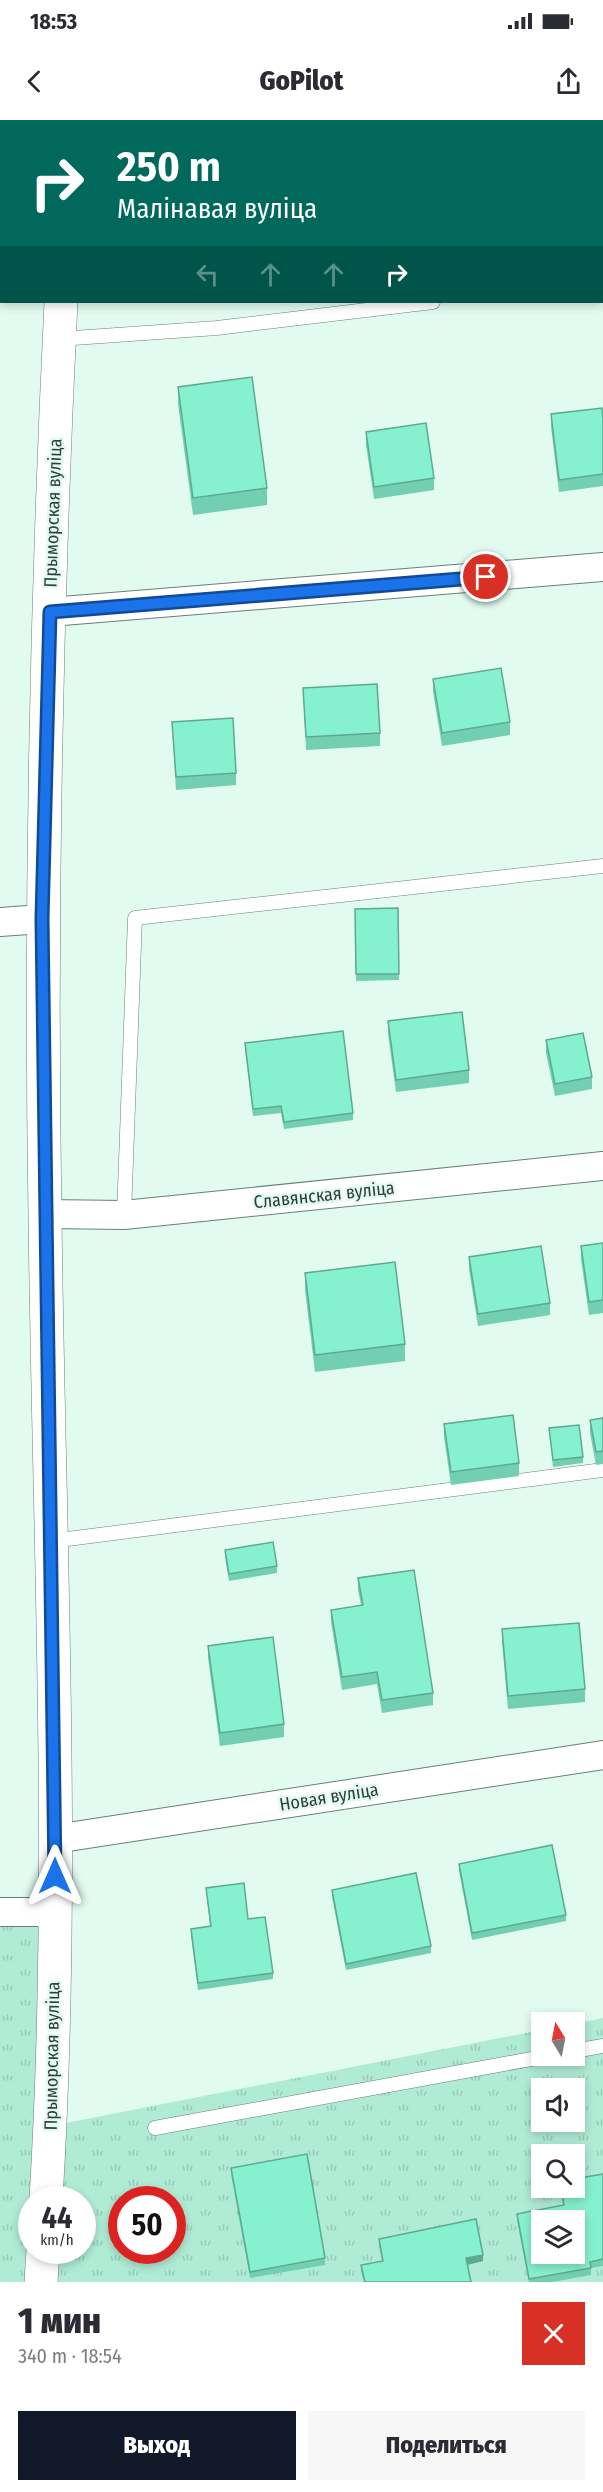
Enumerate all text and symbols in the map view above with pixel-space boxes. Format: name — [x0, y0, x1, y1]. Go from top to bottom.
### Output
text: 18:53 — [30, 8, 77, 35]
icon: back — [18, 65, 51, 98]
text: GoPilot — [260, 65, 343, 97]
icon: share — [552, 65, 585, 98]
text: 250 m — [117, 142, 221, 192]
icon: right — [18, 144, 96, 222]
text: Малінавая вуліца — [117, 193, 317, 225]
icon: left — [191, 258, 224, 291]
icon: ahead — [254, 258, 287, 291]
icon: ahead — [317, 258, 350, 291]
icon: right — [380, 258, 413, 291]
street label: Прыморская вуліца — [39, 438, 67, 588]
pin — [460, 551, 511, 602]
icon: arrive — [469, 560, 502, 593]
street label: Славянская вуліца — [253, 1177, 396, 1213]
street label: Новая вуліца — [278, 1778, 380, 1816]
position arrow — [23, 1844, 87, 1908]
street label: Прыморская вуліца — [40, 1981, 64, 2131]
north arrow — [531, 2012, 585, 2066]
map controls — [531, 2012, 585, 2264]
button: sound — [531, 2078, 585, 2132]
button: search — [531, 2144, 585, 2198]
speed limit sign: 50 — [108, 2186, 186, 2264]
text: 44 — [42, 2200, 72, 2236]
button: layers — [531, 2210, 585, 2264]
text: km/h — [40, 2231, 74, 2249]
text: 1 мин — [18, 2299, 101, 2343]
button: close — [522, 2302, 585, 2365]
text: 340 m · 18:54 — [18, 2344, 122, 2368]
button: Выход — [18, 2411, 296, 2480]
button: Поделиться — [308, 2411, 585, 2480]

